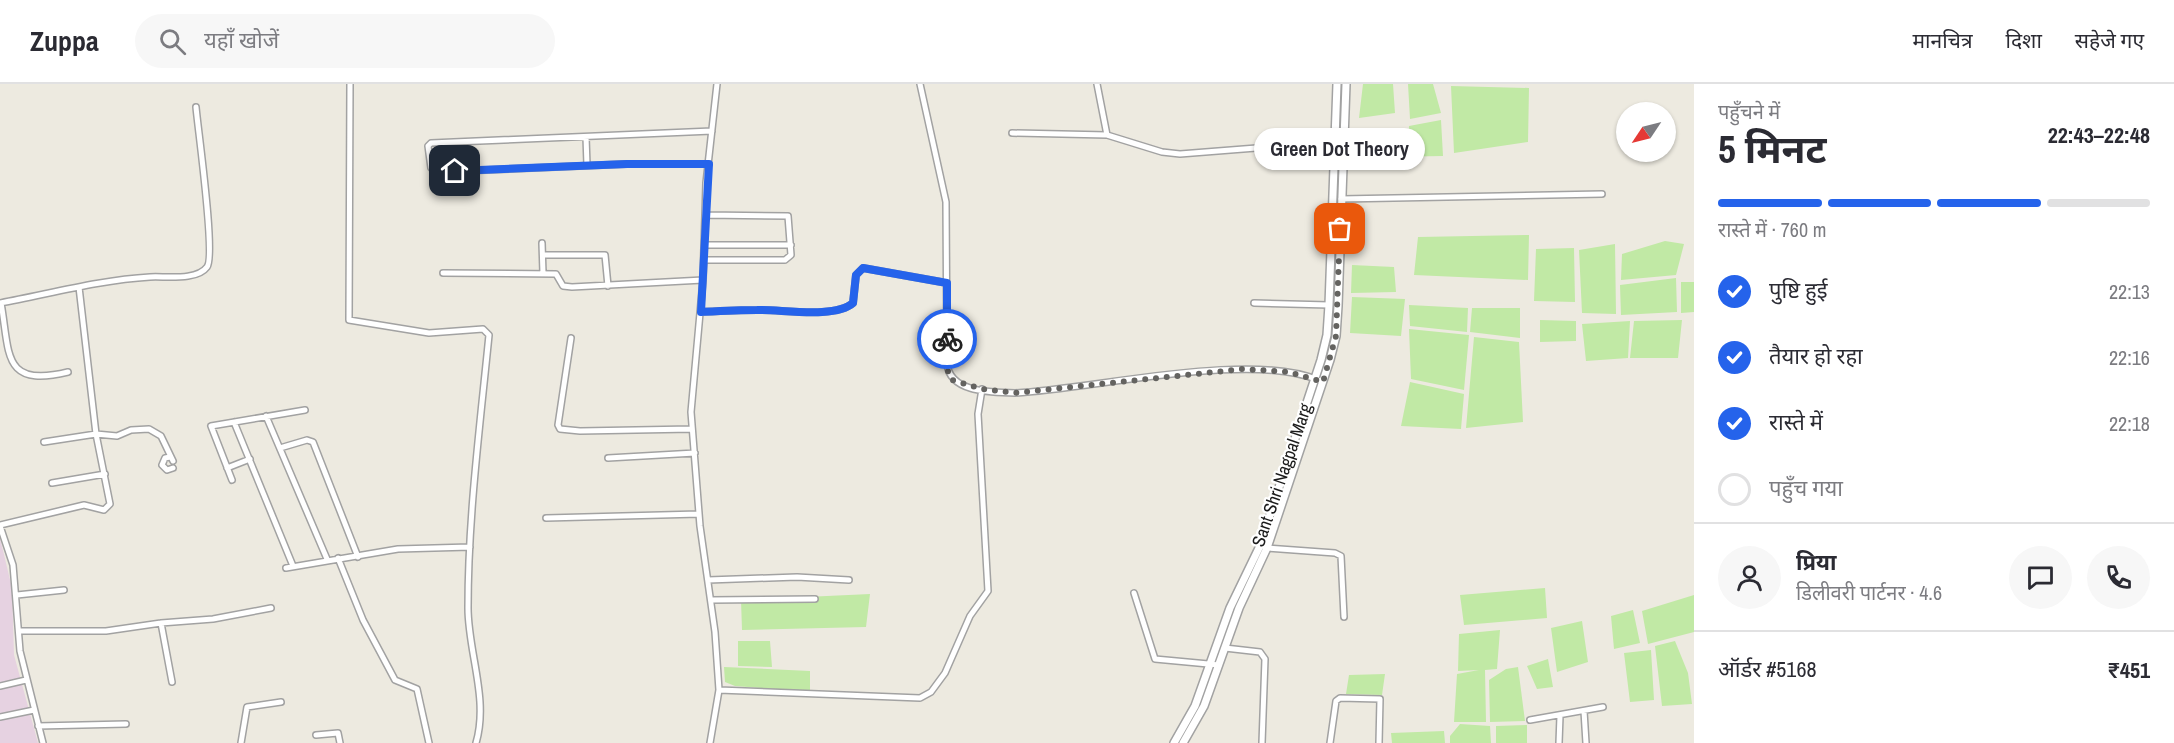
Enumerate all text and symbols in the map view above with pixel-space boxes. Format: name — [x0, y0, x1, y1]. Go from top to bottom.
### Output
search box — [135, 14, 555, 68]
text: Zuppa — [30, 22, 99, 60]
icon: search — [156, 25, 189, 58]
text: यहाँ खोजें — [204, 25, 279, 55]
text: मानचित्र — [1913, 26, 1973, 55]
text: दिशा — [2006, 26, 2042, 55]
text: सहेजे गए — [2075, 26, 2144, 55]
text: पहुँचने में — [1718, 98, 1780, 125]
north arrow — [1616, 102, 1676, 162]
map controls — [1616, 102, 1676, 162]
text: 22:43–22:48 — [2048, 120, 2150, 150]
text: 5 मिनट — [1718, 123, 1827, 175]
callout: Green Dot Theory — [1254, 127, 1426, 169]
text: Green Dot Theory — [1270, 135, 1409, 162]
pin — [429, 145, 480, 196]
icon: home — [438, 154, 471, 187]
pin — [1314, 203, 1365, 254]
icon: bag — [1323, 212, 1356, 245]
text: रास्ते में · 760 m — [1718, 216, 1826, 243]
icon: check — [1718, 275, 1751, 308]
text: पुष्टि हुई — [1769, 275, 1828, 305]
text: 22:13 — [2109, 278, 2150, 305]
courier — [917, 309, 977, 369]
icon: bike — [931, 323, 964, 356]
icon: check — [1718, 341, 1751, 374]
text: तैयार हो रहा — [1769, 341, 1863, 371]
text: 22:16 — [2109, 344, 2150, 371]
street label: Sant Shri Nagpal Marg — [1245, 399, 1318, 550]
icon: check — [1718, 407, 1751, 440]
text: रास्ते में — [1769, 407, 1823, 437]
text: 22:18 — [2109, 410, 2150, 437]
text: पहुँच गया — [1769, 473, 1843, 503]
button: person — [1718, 546, 1781, 609]
button: chat — [2009, 546, 2072, 609]
button: phone — [2087, 546, 2150, 609]
text: प्रिया — [1796, 547, 1836, 577]
text: डिलीवरी पार्टनर · 4.6 — [1796, 579, 1942, 606]
text: ऑर्डर #5168 — [1718, 654, 1816, 684]
text: ₹451 — [2107, 655, 2150, 685]

